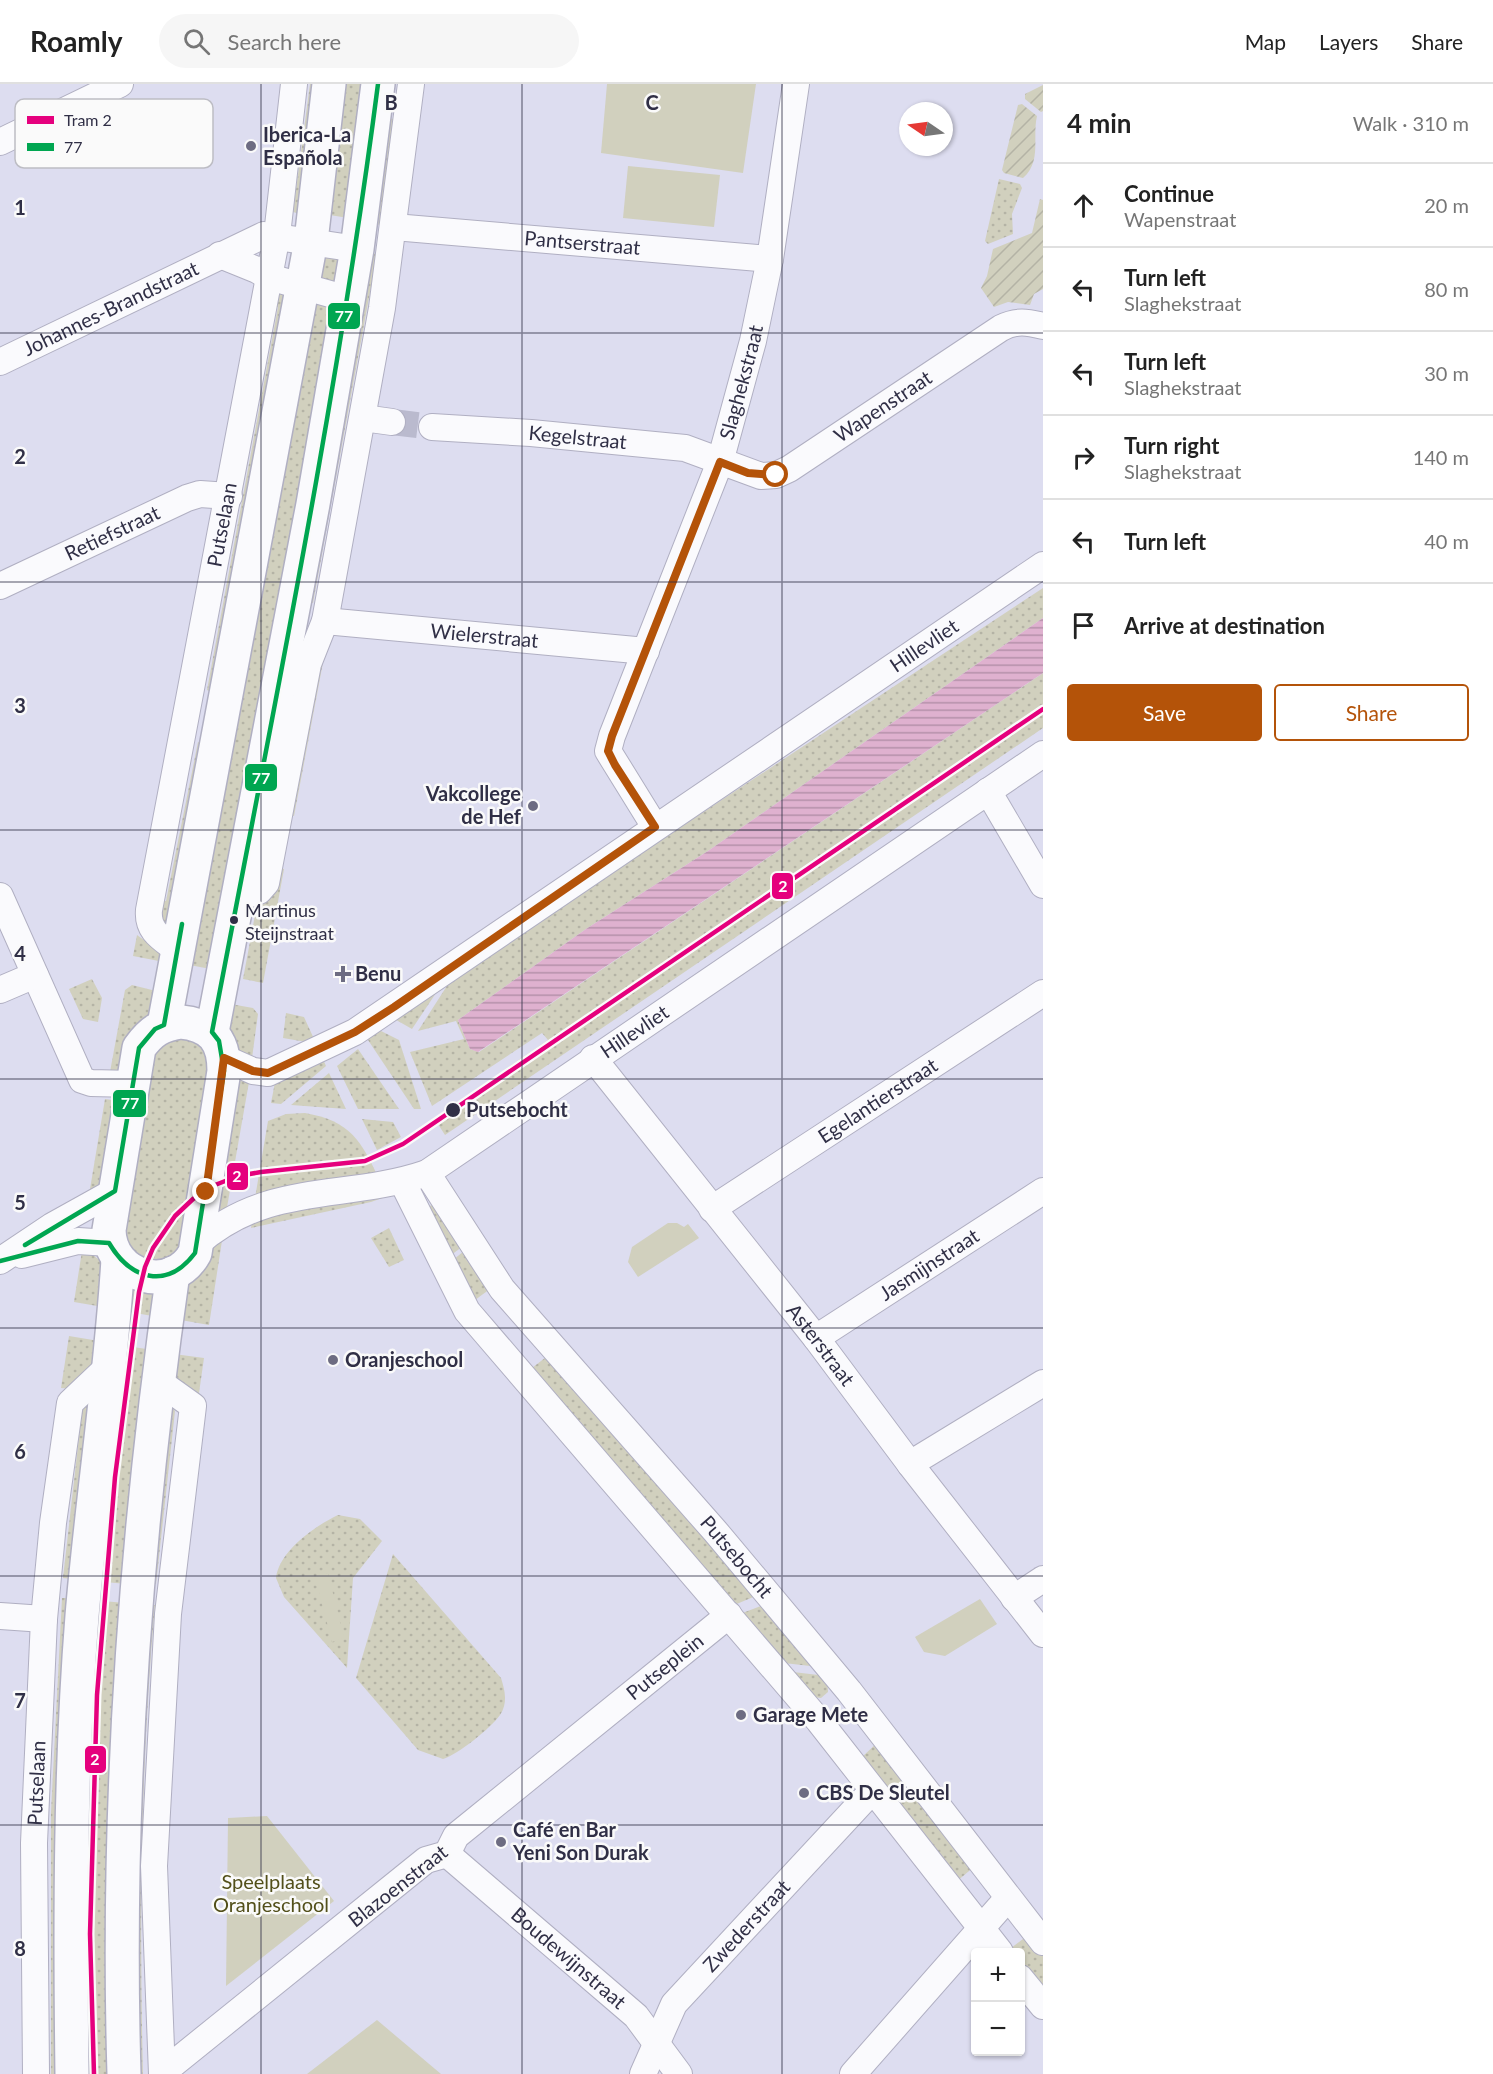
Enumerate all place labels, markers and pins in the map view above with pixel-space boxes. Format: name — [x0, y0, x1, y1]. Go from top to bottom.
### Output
place label: Iberica-La Española — [263, 122, 351, 169]
marker: Iberica-La Española — [244, 139, 258, 153]
place label: Vakcollege de Hef — [425, 781, 522, 828]
marker: Vakcollege de Hef — [526, 799, 540, 813]
place label: Martinus Steijnstraat — [245, 899, 334, 944]
marker: Martinus Steijnstraat — [228, 914, 240, 926]
place label: Benu — [355, 961, 401, 985]
marker: Benu — [336, 967, 350, 981]
place label: Putsebocht — [466, 1097, 568, 1121]
marker: Putsebocht — [444, 1101, 462, 1119]
place label: Oranjeschool — [345, 1347, 463, 1371]
marker: Oranjeschool — [326, 1353, 340, 1367]
place label: Garage Mete — [753, 1702, 869, 1726]
marker: Garage Mete — [734, 1708, 748, 1722]
place label: CBS De Sleutel — [816, 1780, 950, 1804]
marker: CBS De Sleutel — [797, 1786, 811, 1800]
place label: Café en Bar Yeni Son Durak — [512, 1817, 649, 1864]
marker: Café en Bar Yeni Son Durak — [494, 1835, 508, 1849]

